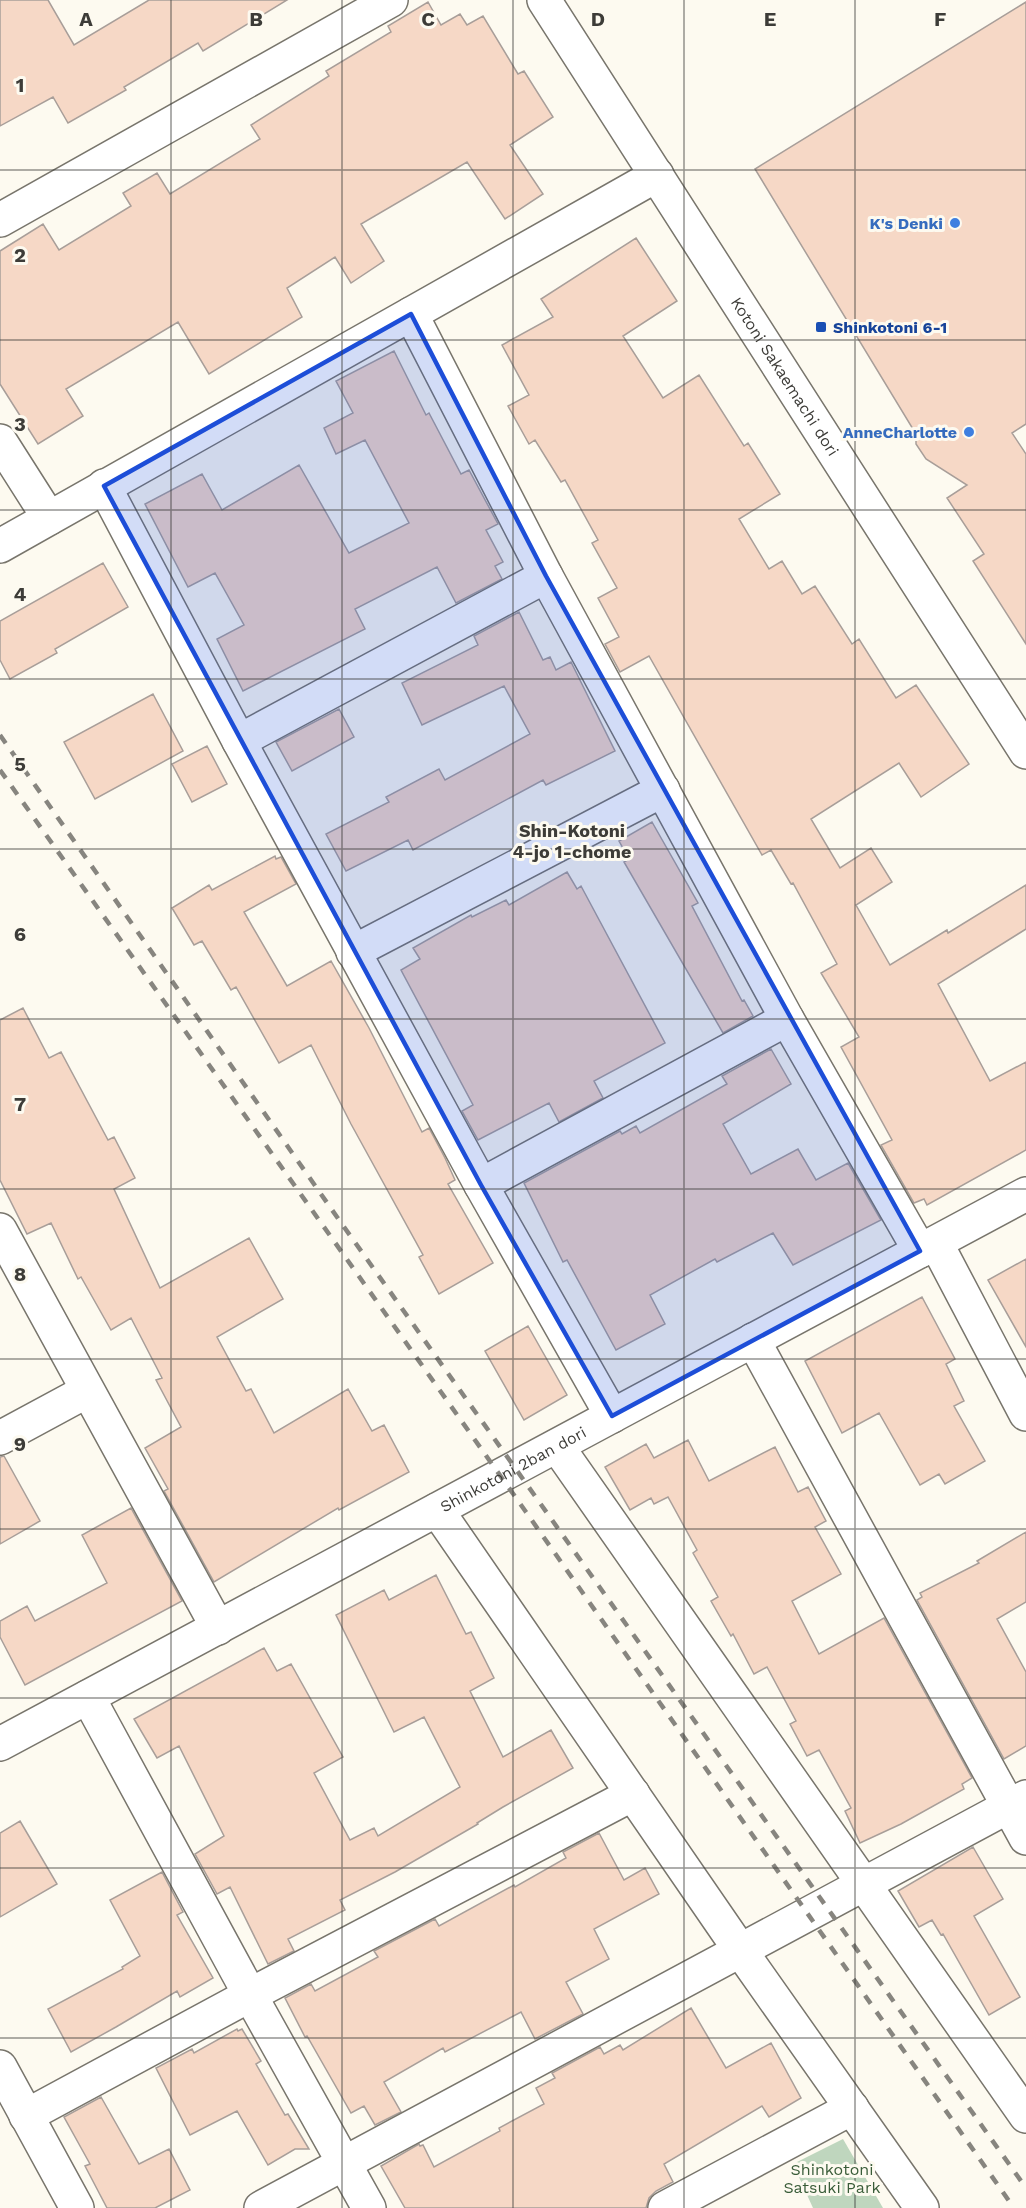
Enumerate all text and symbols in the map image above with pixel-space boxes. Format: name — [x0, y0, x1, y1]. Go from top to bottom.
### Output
text: A — [79, 7, 93, 31]
text: B — [249, 7, 263, 31]
text: C — [421, 7, 435, 31]
text: D — [591, 7, 605, 31]
text: E — [764, 7, 776, 31]
text: F — [934, 7, 946, 31]
text: 1 — [16, 73, 24, 97]
place label: K's Denki — [870, 214, 943, 233]
marker: K's Denki — [948, 216, 962, 230]
text: 2 — [14, 243, 26, 267]
street label: Kotoni Sakaemachi dori — [727, 294, 843, 460]
place label: Shinkotoni 6-1 — [833, 318, 947, 337]
marker: Shinkotoni 6-1 — [814, 320, 828, 334]
text: 3 — [14, 412, 26, 436]
place label: AnneCharlotte — [843, 423, 957, 442]
marker: AnneCharlotte — [962, 425, 976, 439]
text: 4 — [14, 582, 27, 606]
text: 5 — [14, 752, 26, 776]
district label: Shin-Kotoni 4-jo 1-chome — [513, 820, 631, 862]
text: 6 — [14, 922, 26, 946]
text: 7 — [14, 1092, 26, 1116]
text: 8 — [14, 1262, 26, 1286]
street label: Shinkotoni 2ban dori — [437, 1423, 589, 1516]
text: 9 — [14, 1432, 26, 1456]
park label: Shinkotoni Satsuki Park — [783, 2160, 881, 2197]

